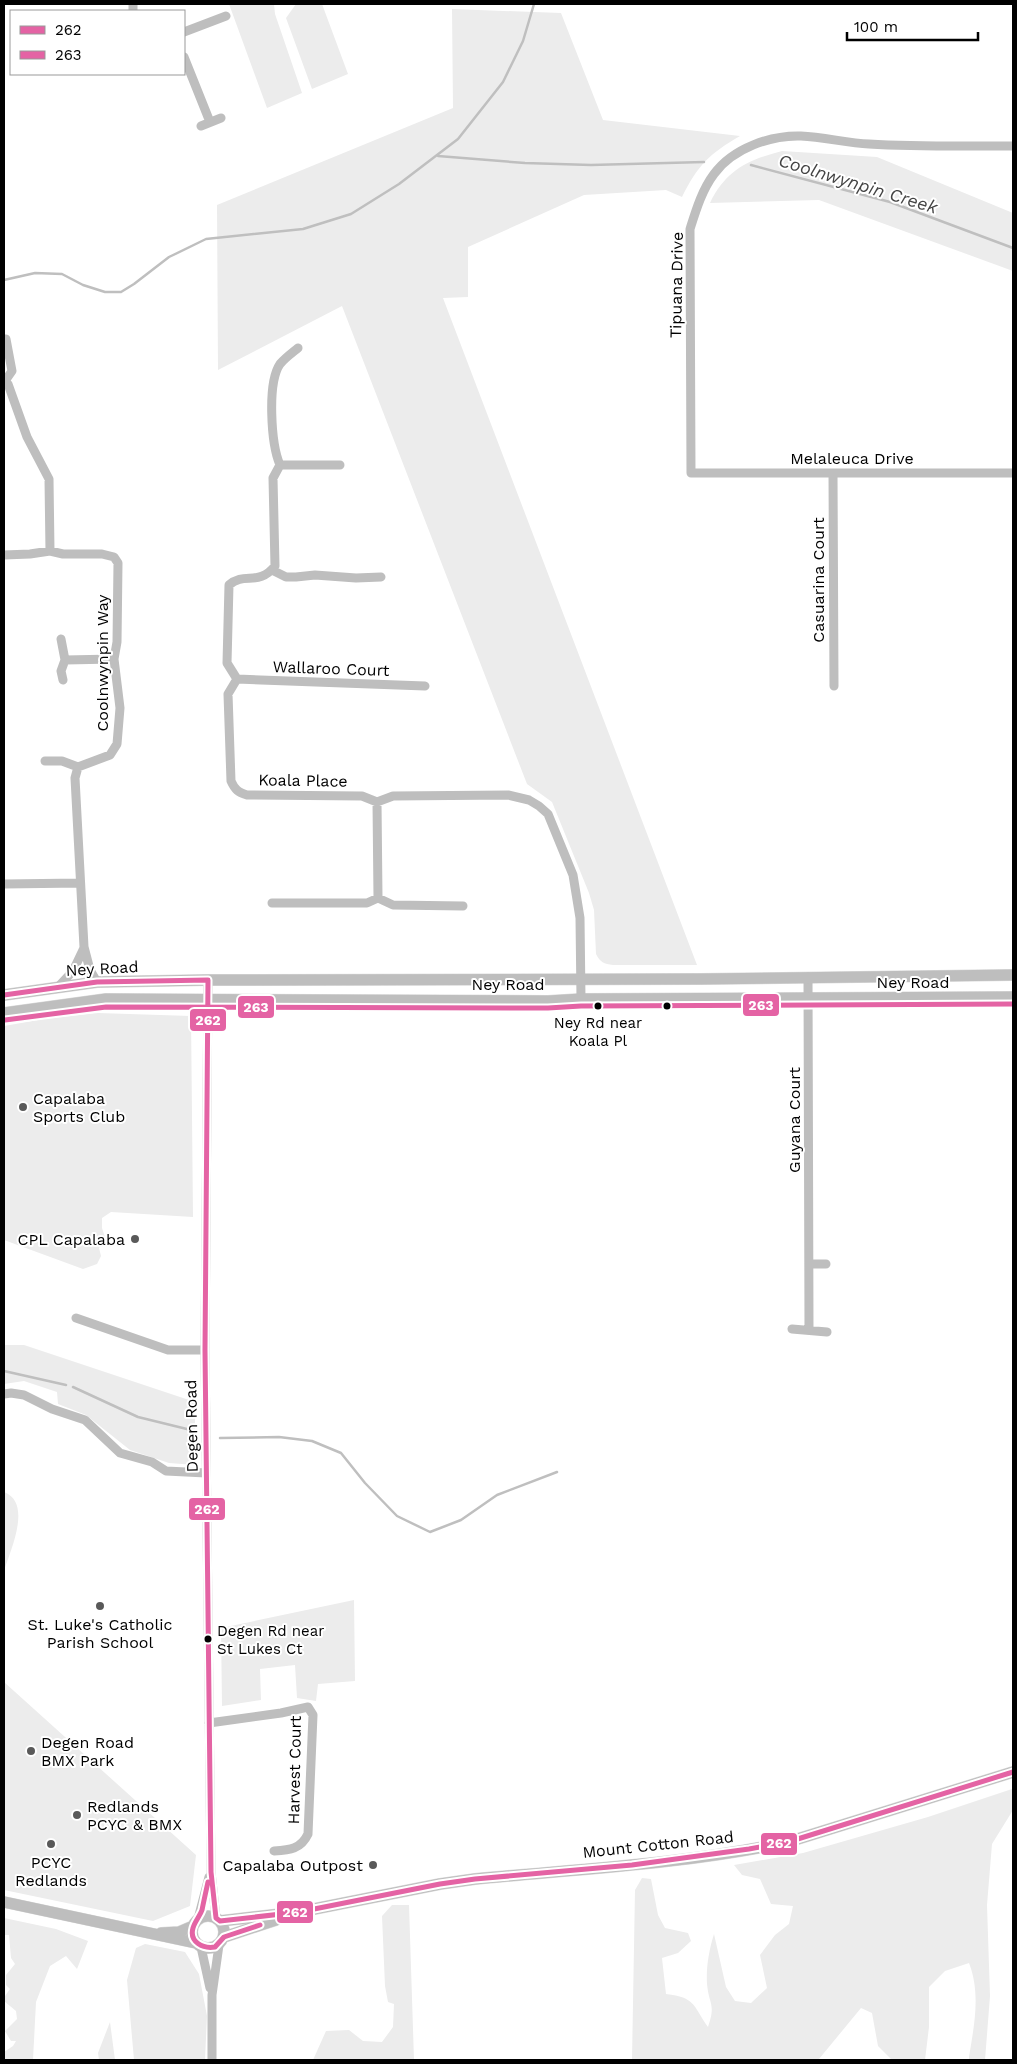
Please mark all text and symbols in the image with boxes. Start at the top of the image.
legend [10,10,185,75]
scale bar [847,10,978,42]
text: 100 m [854,18,898,36]
text: 262 [55,21,82,39]
text: 263 [55,46,82,64]
water label: Coolnwynpin Creek [776,149,941,218]
street label: Tipuana Drive [666,232,687,338]
street label: Melaleuca Drive [790,449,914,468]
street label: Casuarina Court [809,517,828,643]
street label: Coolnwynpin Way [93,594,112,732]
street label: Wallaroo Court [272,657,390,680]
street label: Koala Place [258,770,348,791]
street label: Ney Road [65,957,139,980]
street label: Ney Road [877,973,949,992]
street label: Ney Road [472,975,544,994]
line badge: 263 [742,993,780,1017]
line badge: 263 [237,995,275,1019]
text: 263 [748,997,774,1013]
text: 263 [243,999,269,1015]
marker: Ney Rd near Koala Pl [593,1001,603,1011]
unlabelled marker [662,1001,672,1011]
line badge: 262 [189,1008,227,1032]
text: 262 [195,1012,221,1028]
place label: Ney Rd near Koala Pl [554,1014,642,1050]
street label: Guyana Court [785,1067,804,1173]
place label: Capalaba Sports Club [33,1089,125,1126]
marker: Capalaba Sports Club [17,1101,29,1113]
place label: CPL Capalaba [18,1230,125,1249]
marker: CPL Capalaba [129,1233,141,1245]
street label: Degen Road [181,1379,202,1473]
line badge: 262 [188,1497,226,1521]
text: 262 [194,1501,220,1517]
marker: St. Luke's Catholic Parish School [94,1600,106,1612]
place label: St. Luke's Catholic Parish School [27,1615,173,1652]
place label: Degen Rd near St Lukes Ct [217,1622,324,1658]
marker: Degen Rd near St Lukes Ct [203,1634,213,1644]
street label: Harvest Court [284,1715,305,1824]
place label: Degen Road BMX Park [41,1733,134,1770]
marker: Degen Road BMX Park [25,1745,37,1757]
place label: Redlands PCYC & BMX [87,1797,182,1834]
marker: Redlands PCYC & BMX [71,1809,83,1821]
street label: Mount Cotton Road [582,1827,735,1862]
line badge: 262 [760,1832,798,1856]
text: 262 [766,1835,792,1851]
marker: PCYC Redlands [45,1838,57,1850]
place label: PCYC Redlands [15,1853,87,1890]
place label: Capalaba Outpost [222,1856,363,1875]
marker: Capalaba Outpost [367,1859,379,1871]
line badge: 262 [276,1900,314,1924]
text: 262 [282,1904,308,1920]

